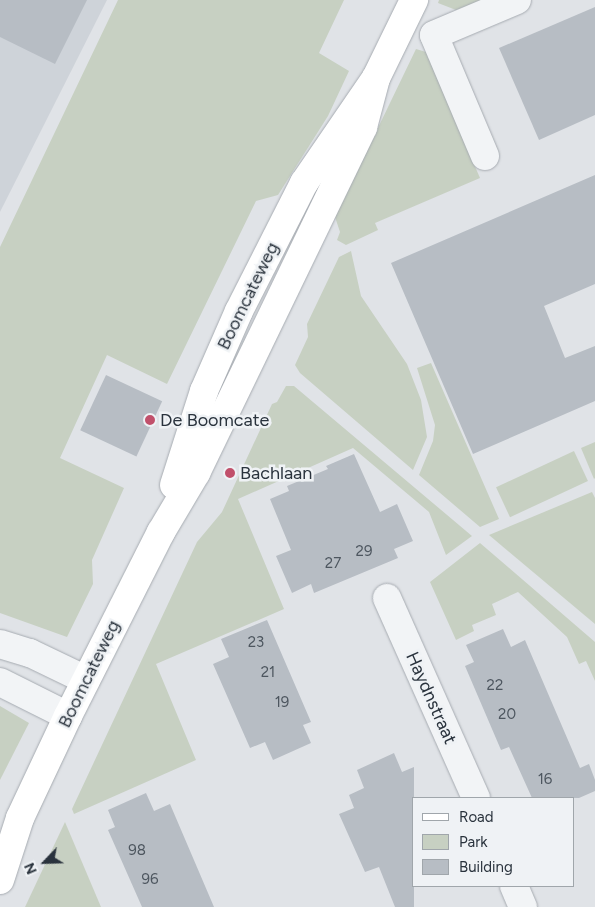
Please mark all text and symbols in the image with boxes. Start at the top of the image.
street label: Boomcateweg [213,239,283,353]
place label: De Boomcate [160,409,269,431]
marker: De Boomcate [144,414,156,426]
place label: Bachlaan [240,462,312,484]
marker: Bachlaan [224,467,236,479]
house number: 29 [356,543,372,561]
house number: 27 [325,555,341,573]
street label: Boomcateweg [54,617,124,731]
house number: 23 [248,634,264,652]
street label: Haydnstraat [401,648,461,748]
house number: 21 [261,664,275,682]
house number: 22 [487,677,503,695]
house number: 19 [275,694,289,712]
house number: 20 [498,706,516,724]
house number: 16 [538,771,552,789]
legend [412,797,575,887]
text: Road [459,808,494,826]
text: Park [459,833,488,851]
north arrow [20,837,70,887]
house number: 98 [128,842,146,860]
text: Building [459,858,513,876]
text: N [21,860,41,877]
house number: 96 [142,871,158,889]

